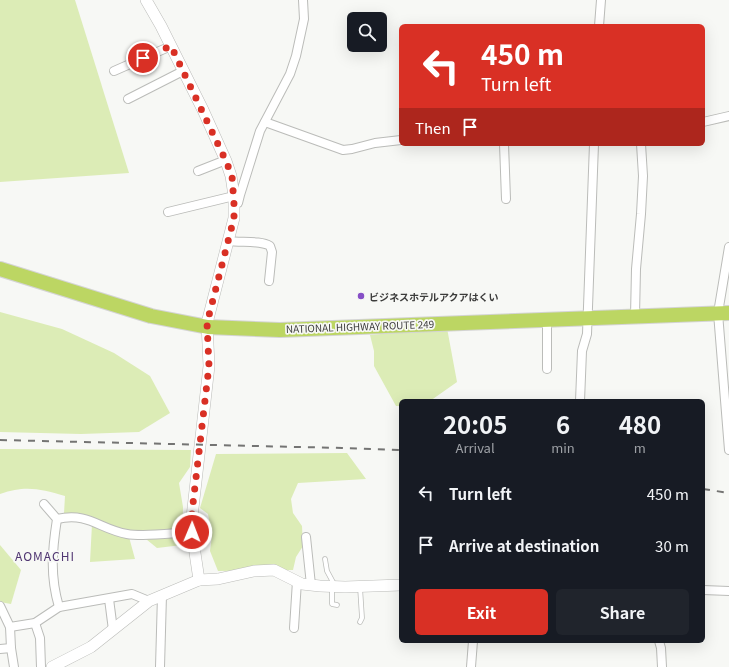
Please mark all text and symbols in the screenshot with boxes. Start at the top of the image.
map controls [347,12,387,52]
button: search [347,12,387,52]
text: 450 m [481,33,564,73]
icon: left [415,40,467,92]
pin [126,41,160,75]
icon: arrive [132,47,154,69]
text: Turn left [481,70,551,96]
icon: arrive [459,116,481,138]
text: Then [415,117,451,138]
place label: ビジネスホテルアクアはくい [369,289,499,304]
marker: ビジネスホテルアクアはくい [356,291,366,301]
street label: NATIONAL HIGHWAY ROUTE 249 [286,316,435,336]
text: 20:05 [443,406,507,441]
text: 6 [556,406,570,441]
text: 480 [619,406,661,441]
text: Arrival [456,438,495,457]
text: min [551,438,575,457]
text: m [634,438,646,457]
icon: left [415,482,437,504]
text: Turn left [449,483,512,504]
text: 450 m [647,483,689,504]
position arrow [171,511,213,553]
icon: arrive [415,534,437,556]
text: Arrive at destination [449,535,599,556]
text: 30 m [655,535,689,556]
district label: AOMACHI [15,547,75,564]
button: Exit [415,589,548,635]
button: Share [556,589,689,635]

